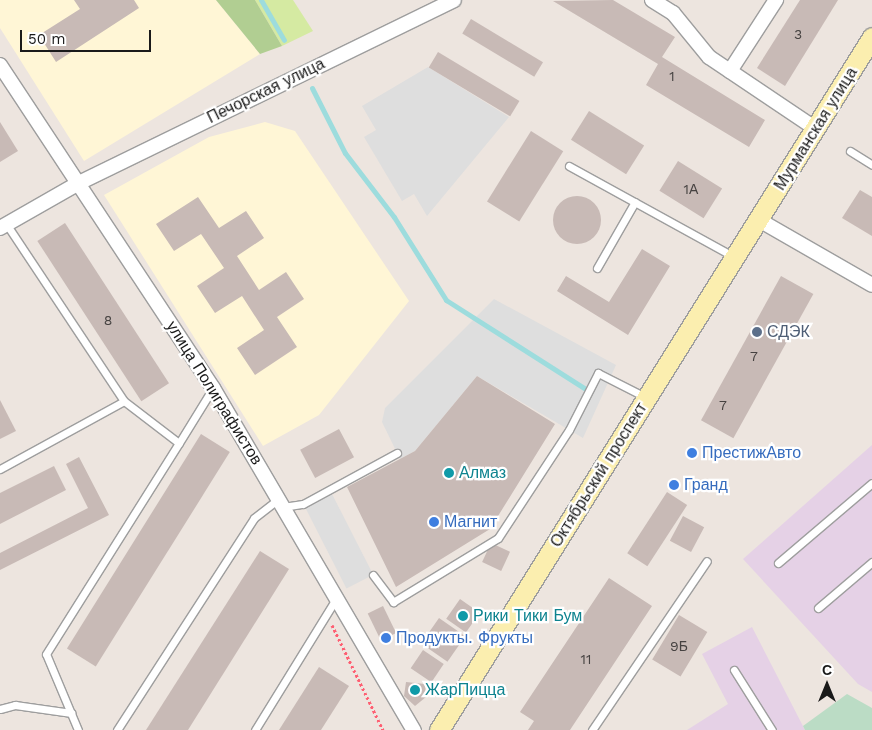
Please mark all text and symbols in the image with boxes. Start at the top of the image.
scale bar [22,20,154,52]
house number: 3 [794,26,802,42]
text: 50 m [28,30,65,48]
street label: Печорская улица [204,54,328,128]
street label: Мурманская улица [770,64,862,194]
house number: 1 [669,68,675,84]
house number: 1А [684,181,698,197]
house number: 8 [104,312,112,328]
street label: улица Полиграфистов [162,318,266,468]
place label: СДЭК [767,322,810,342]
marker: СДЭК [751,326,763,338]
house number: 7 [750,348,758,364]
house number: 7 [719,397,727,413]
street label: Октябрьский проспект [547,399,651,551]
place label: ПрестижАвто [702,443,801,463]
marker: ПрестижАвто [686,447,698,459]
place label: Алмаз [459,463,506,483]
marker: Алмаз [443,467,455,479]
place label: Гранд [684,475,728,495]
marker: Гранд [668,479,680,491]
place label: Магнит [444,512,497,532]
marker: Магнит [428,516,440,528]
place label: Рики Тики Бум [473,606,582,626]
marker: Рики Тики Бум [457,610,469,622]
place label: Продукты. Фрукты [396,628,533,648]
marker: Продукты. Фрукты [380,632,392,644]
house number: 9Б [670,638,688,654]
house number: 11 [581,651,591,667]
north arrow [802,660,852,710]
text: С [822,662,832,678]
place label: ЖарПицца [425,680,505,700]
marker: ЖарПицца [409,684,421,696]

